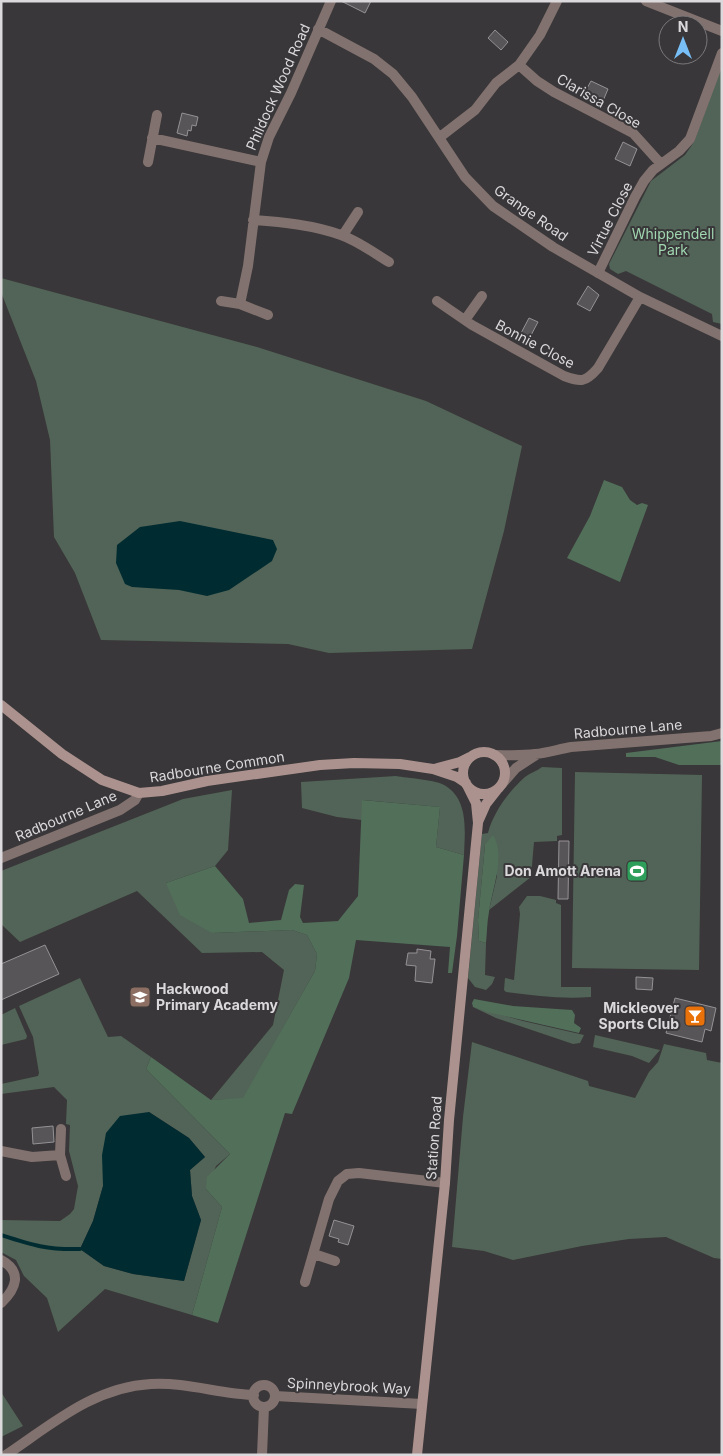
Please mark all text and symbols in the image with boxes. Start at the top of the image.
north arrow [658,15,708,65]
text: N [678,18,688,35]
street label: Phildock Wood Road [242,21,313,153]
street label: Clarissa Close [554,70,644,132]
street label: Virtue Close [584,179,636,259]
street label: Grange Road [491,181,572,244]
park label: Whippendell Park [632,225,714,258]
street label: Bonnie Close [493,316,578,372]
street label: Radbourne Lane [573,715,683,742]
street label: Radbourne Common [148,747,286,786]
street label: Radbourne Lane [12,786,119,845]
sports icon: Don Amott Arena [625,859,649,883]
place label: Don Amott Arena [504,862,621,879]
place label: Hackwood Primary Academy [156,980,279,1013]
school or university icon: Hackwood Primary Academy [128,985,152,1009]
place label: Mickleover Sports Club [599,999,679,1032]
bar icon: Mickleover Sports Club [683,1004,707,1028]
street label: Station Road [422,1096,445,1180]
street label: Spinneybrook Way [287,1374,411,1397]

